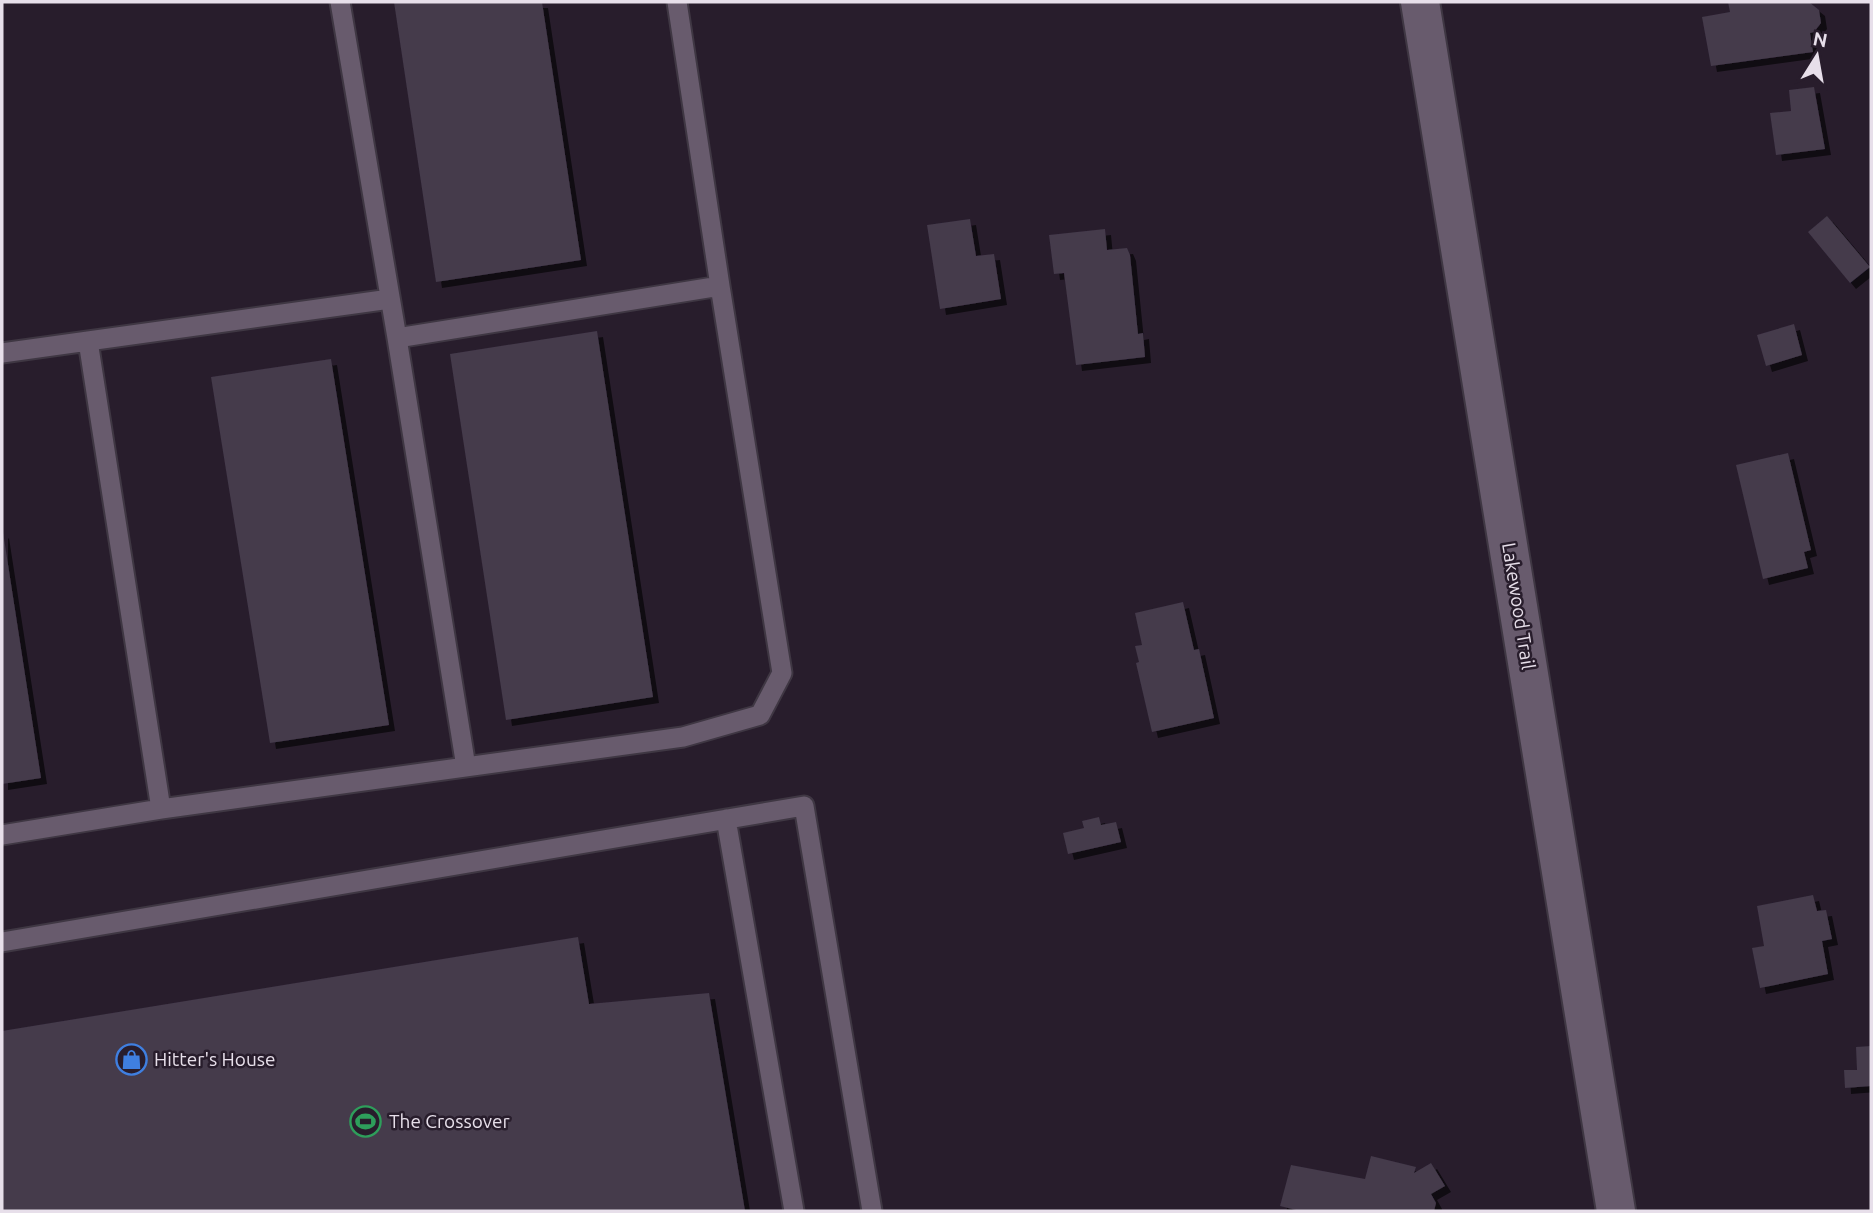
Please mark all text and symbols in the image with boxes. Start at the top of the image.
north arrow [1782,21,1852,91]
text: N [1811,27,1829,51]
street label: Lakewood Trail [1498,541,1540,671]
shop icon: Hitter's House [114,1042,148,1076]
place label: Hitter's House [154,1048,276,1070]
sports icon: The Crossover [349,1104,383,1138]
place label: The Crossover [389,1110,510,1132]

